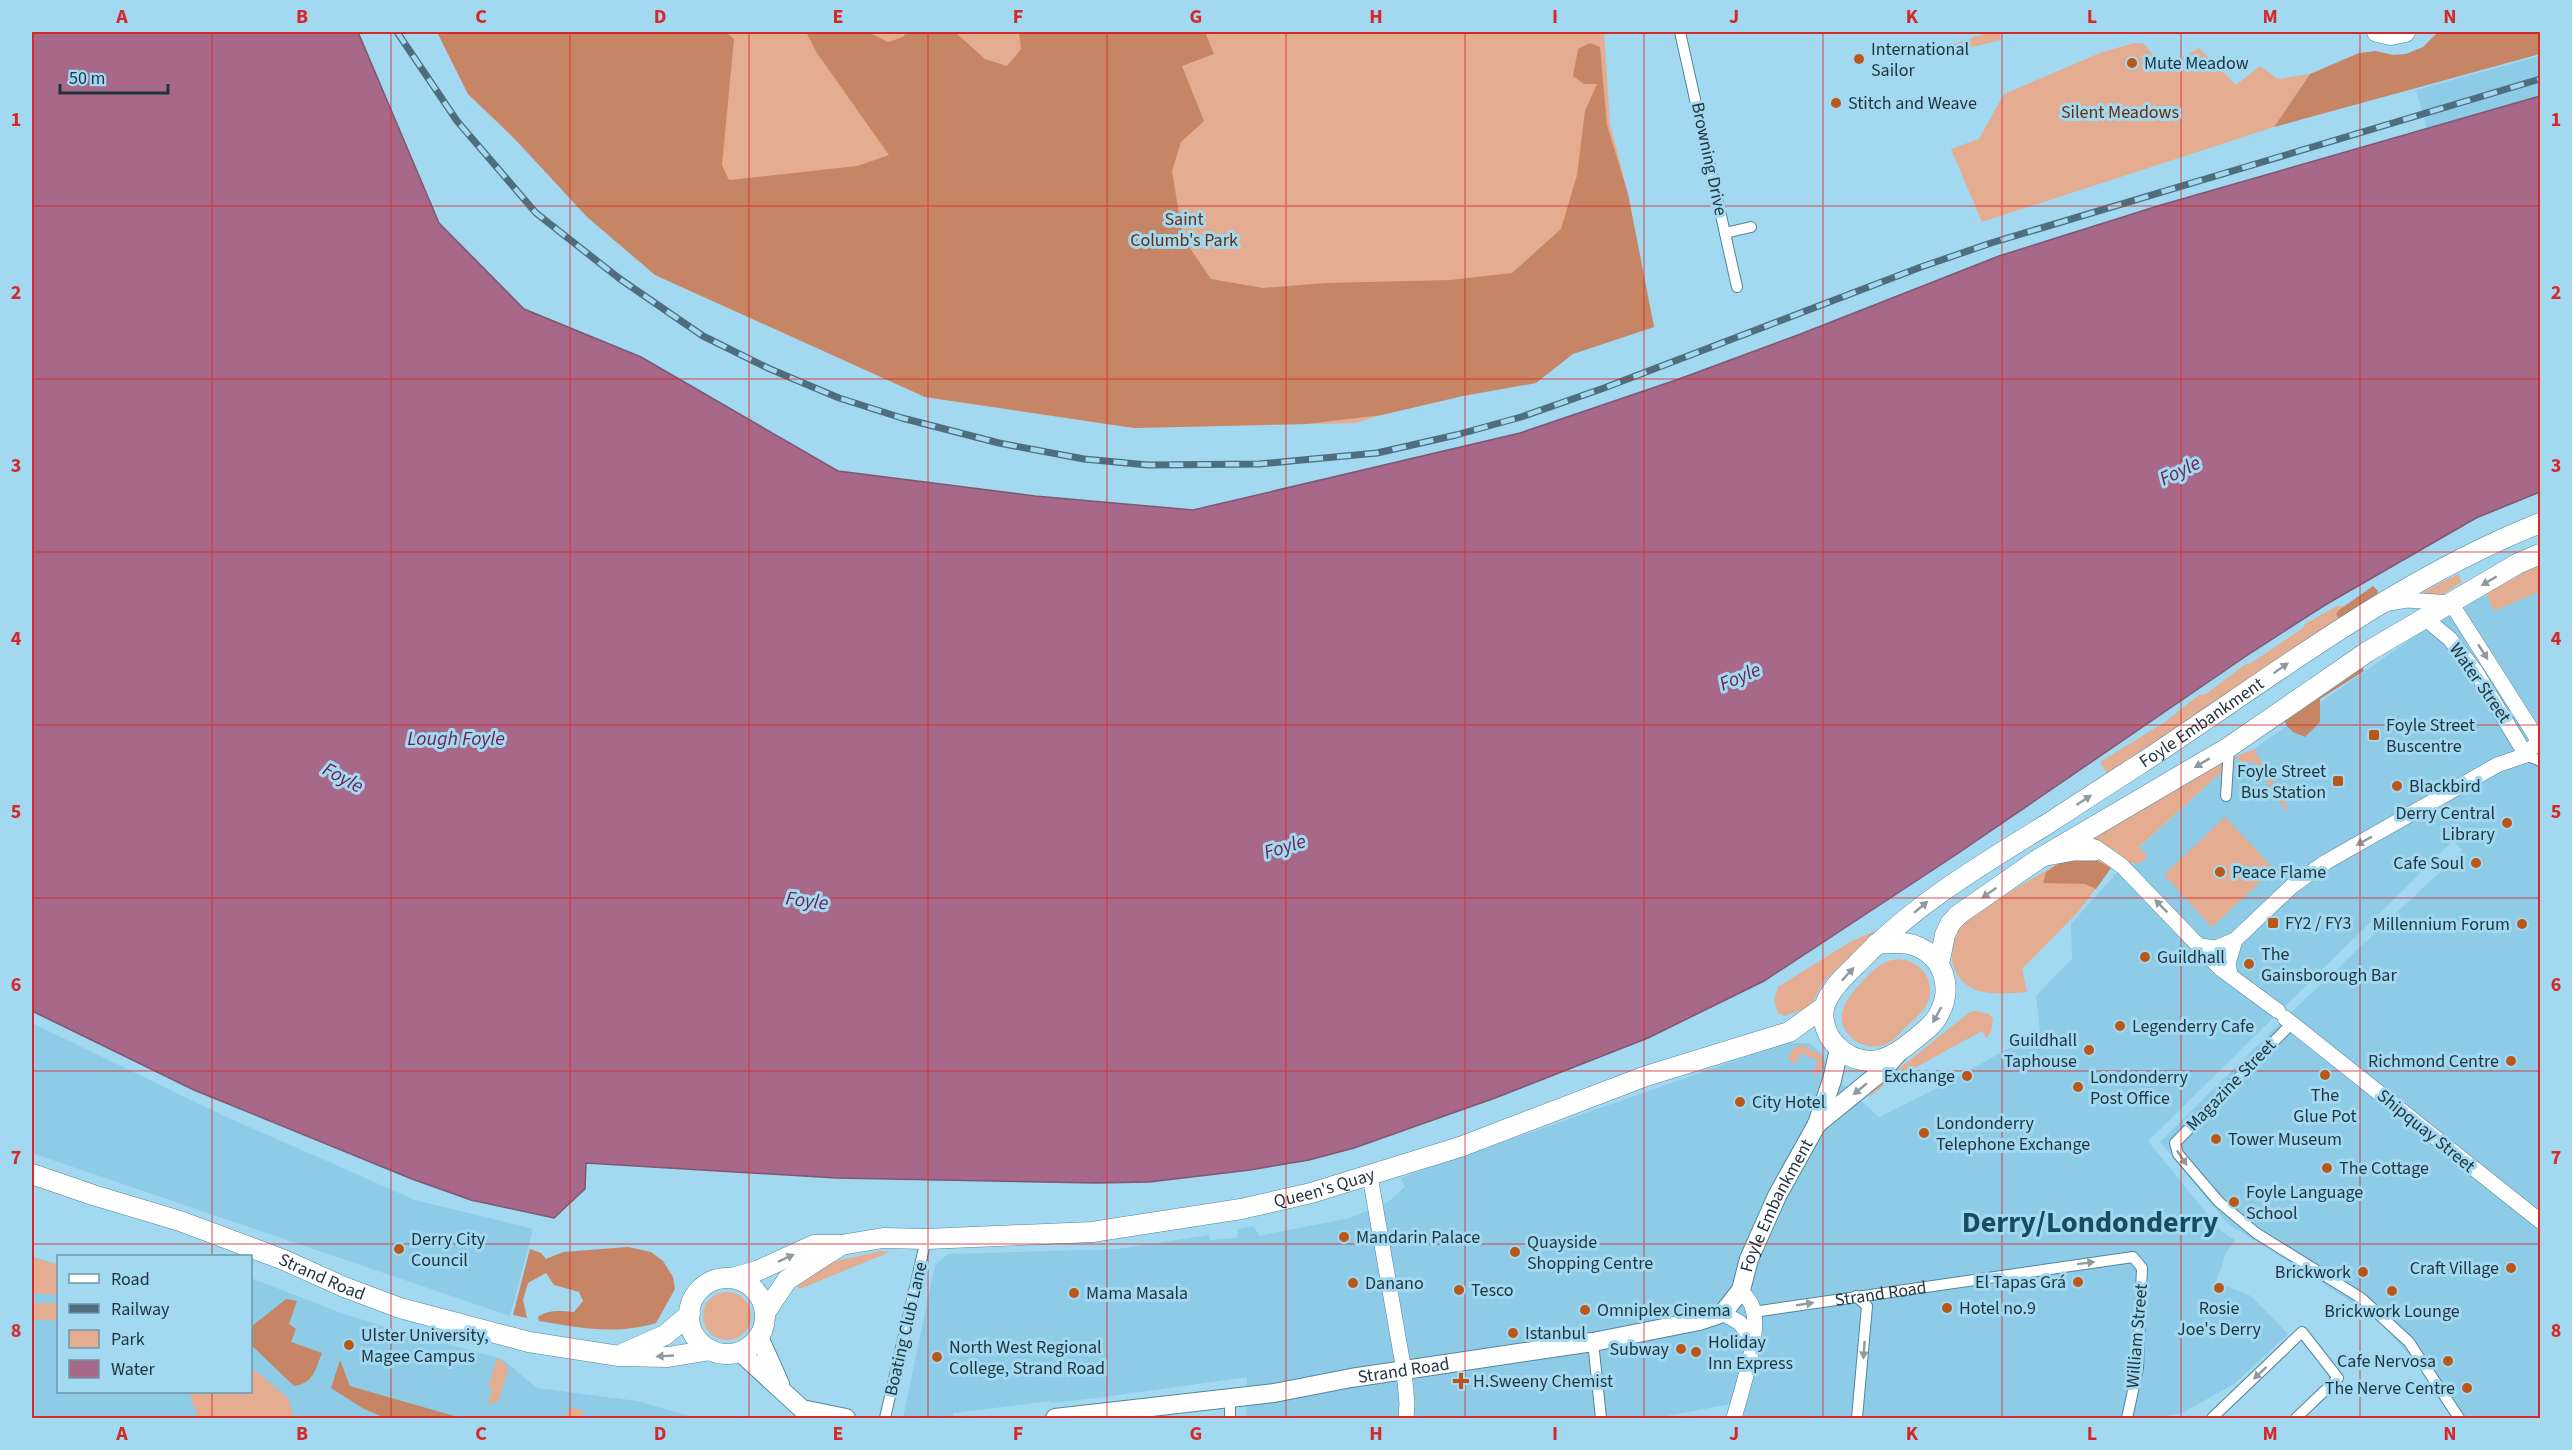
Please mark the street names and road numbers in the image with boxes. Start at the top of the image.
street label: Browning Drive [1685,100,1733,218]
street label: Water Street [2443,638,2517,728]
street label: Foyle Embankment [2134,671,2269,774]
street label: Magazine Street [2180,1033,2282,1137]
street label: Shipquay Street [2372,1084,2480,1178]
street label: Foyle Embankment [1734,1134,1819,1275]
street label: Queen's Quay [1271,1161,1378,1214]
street label: Strand Road [275,1247,369,1306]
street label: Boating Club Lane [878,1259,934,1398]
street label: Strand Road [1833,1275,1928,1313]
street label: William Street [2120,1283,2154,1389]
street label: Strand Road [1356,1351,1451,1389]

